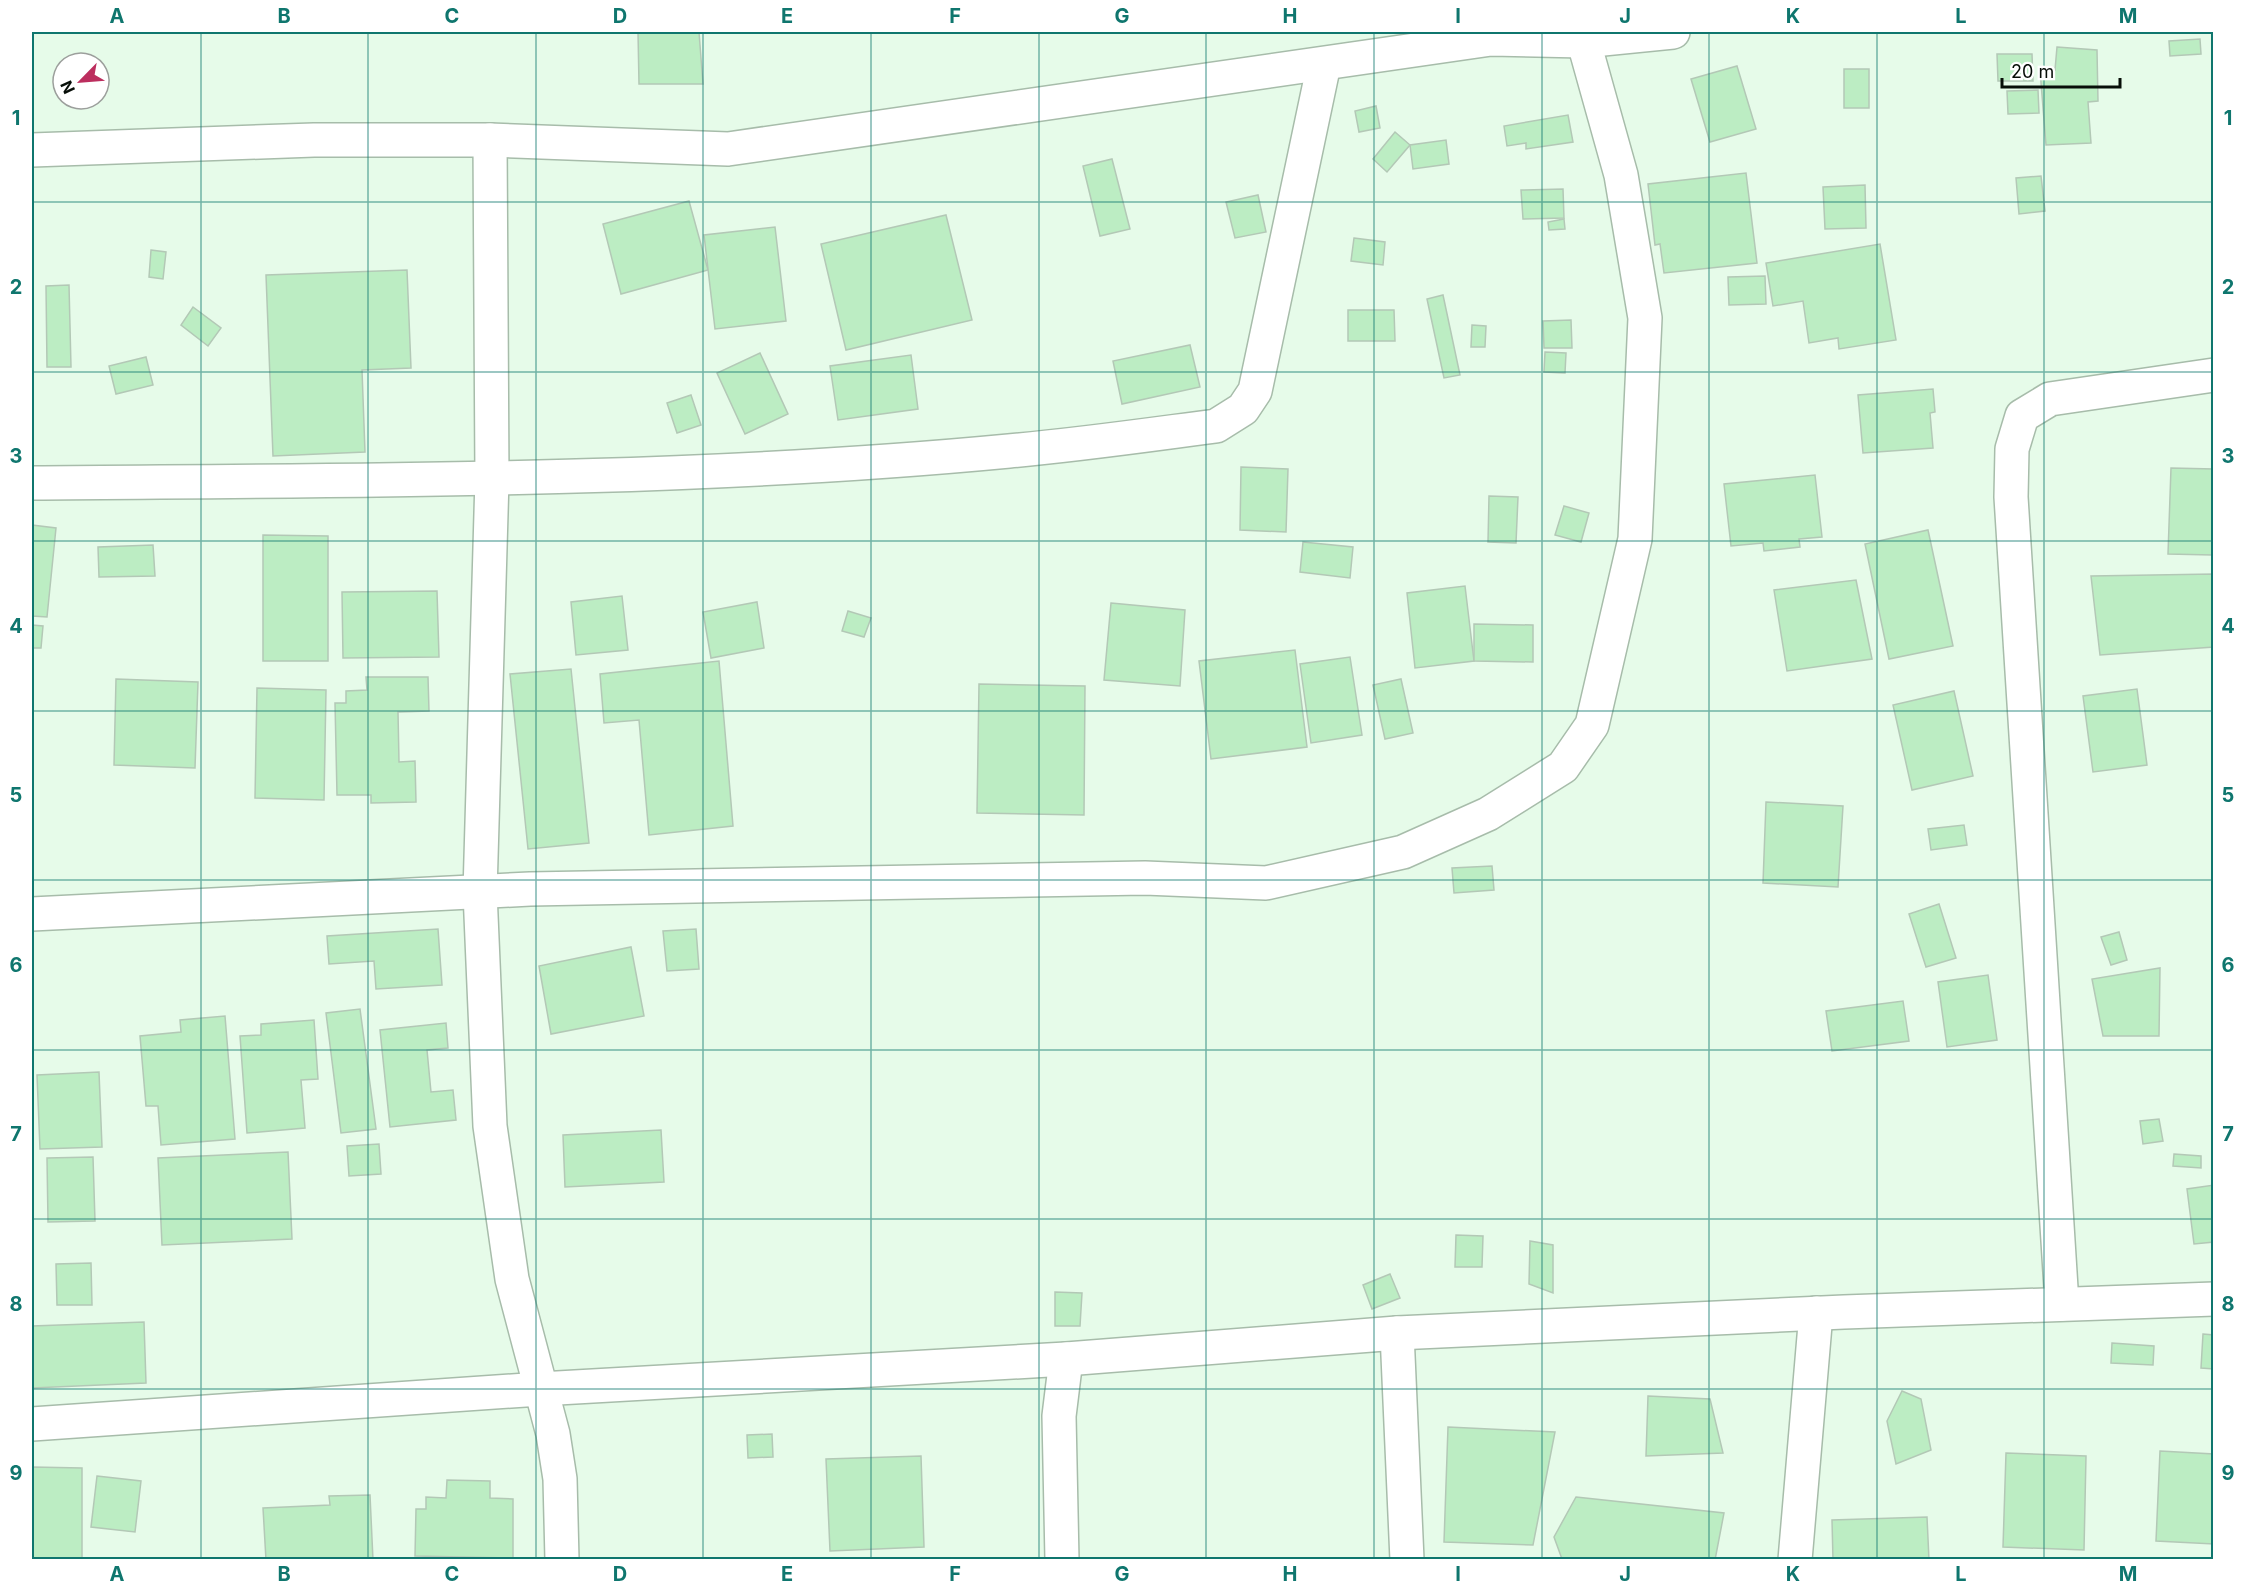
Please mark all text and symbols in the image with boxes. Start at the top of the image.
text: A [110,4,125,28]
text: B [277,4,291,28]
text: C [445,4,459,28]
text: D [613,4,627,28]
text: E [781,4,793,28]
text: F [949,4,961,28]
text: G [1114,4,1130,28]
text: H [1283,4,1297,28]
text: I [1455,4,1461,28]
text: J [1619,4,1631,28]
text: K [1786,4,1800,28]
text: L [1955,4,1967,28]
text: M [2119,4,2137,28]
north arrow [51,51,111,111]
scale bar [2002,51,2120,89]
text: 20 m [2011,61,2054,82]
text: N [56,78,79,97]
text: 1 [12,106,20,130]
text: 1 [2224,106,2232,130]
text: 2 [10,275,22,299]
text: 2 [2222,275,2234,299]
text: 3 [10,444,22,468]
text: 3 [2222,444,2234,468]
text: 4 [9,614,23,638]
text: 4 [2221,614,2235,638]
text: 5 [10,783,22,807]
text: 5 [2222,783,2234,807]
text: 6 [10,953,23,977]
text: 6 [2222,953,2235,977]
text: 7 [10,1122,22,1146]
text: 7 [2222,1122,2234,1146]
text: 8 [9,1292,23,1316]
text: 8 [2221,1292,2235,1316]
text: 9 [10,1461,23,1485]
text: 9 [2222,1461,2235,1485]
text: A [110,1562,125,1586]
text: B [277,1562,291,1586]
text: C [445,1562,459,1586]
text: D [613,1562,627,1586]
text: E [781,1562,793,1586]
text: F [949,1562,961,1586]
text: G [1114,1562,1130,1586]
text: H [1283,1562,1297,1586]
text: I [1455,1562,1461,1586]
text: J [1619,1562,1631,1586]
text: K [1786,1562,1800,1586]
text: L [1955,1562,1967,1586]
text: M [2119,1562,2137,1586]

